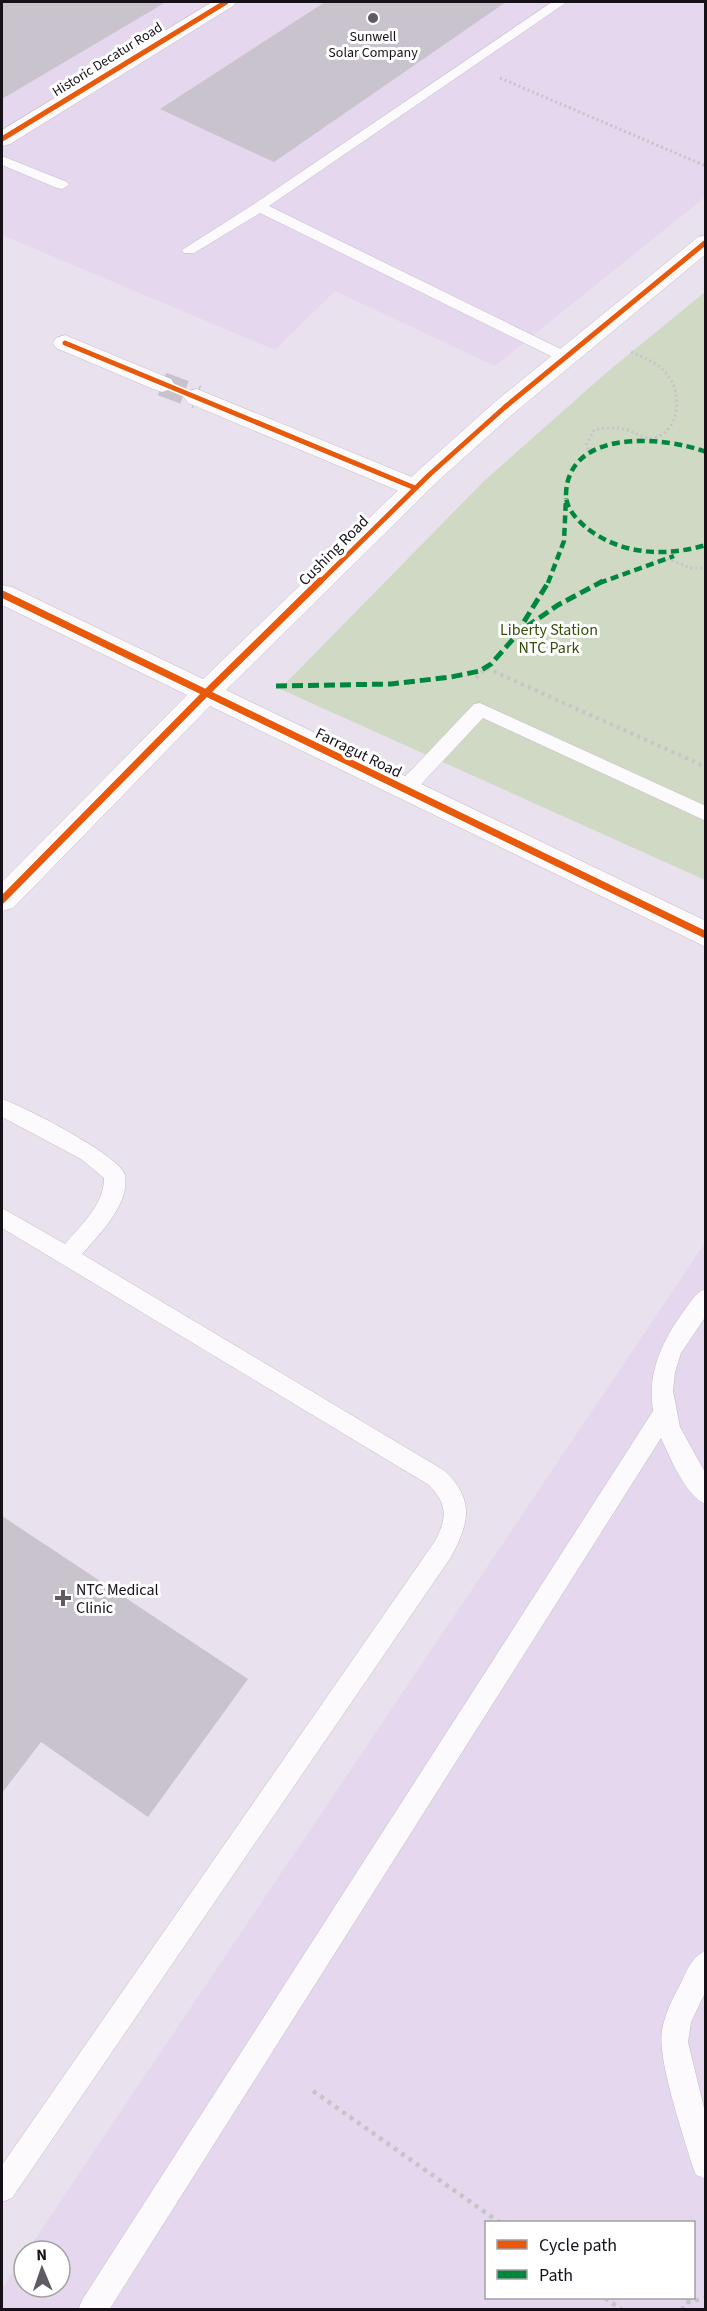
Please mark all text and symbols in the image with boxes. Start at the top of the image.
marker: Sunwell Solar Company [366,11,380,25]
street label: Historic Decatur Road [49,18,166,102]
place label: Sunwell Solar Company [328,27,418,63]
street label: Cushing Road [294,511,374,591]
park label: Liberty Station NTC Park [500,619,598,659]
street label: Farragut Road [312,722,406,783]
place label: NTC Medical Clinic [76,1579,159,1619]
marker: NTC Medical Clinic [54,1589,72,1607]
legend [485,2221,695,2299]
text: Cycle path [539,2233,617,2258]
north arrow [12,2239,72,2299]
text: N [36,2244,47,2266]
text: Path [539,2263,573,2288]

